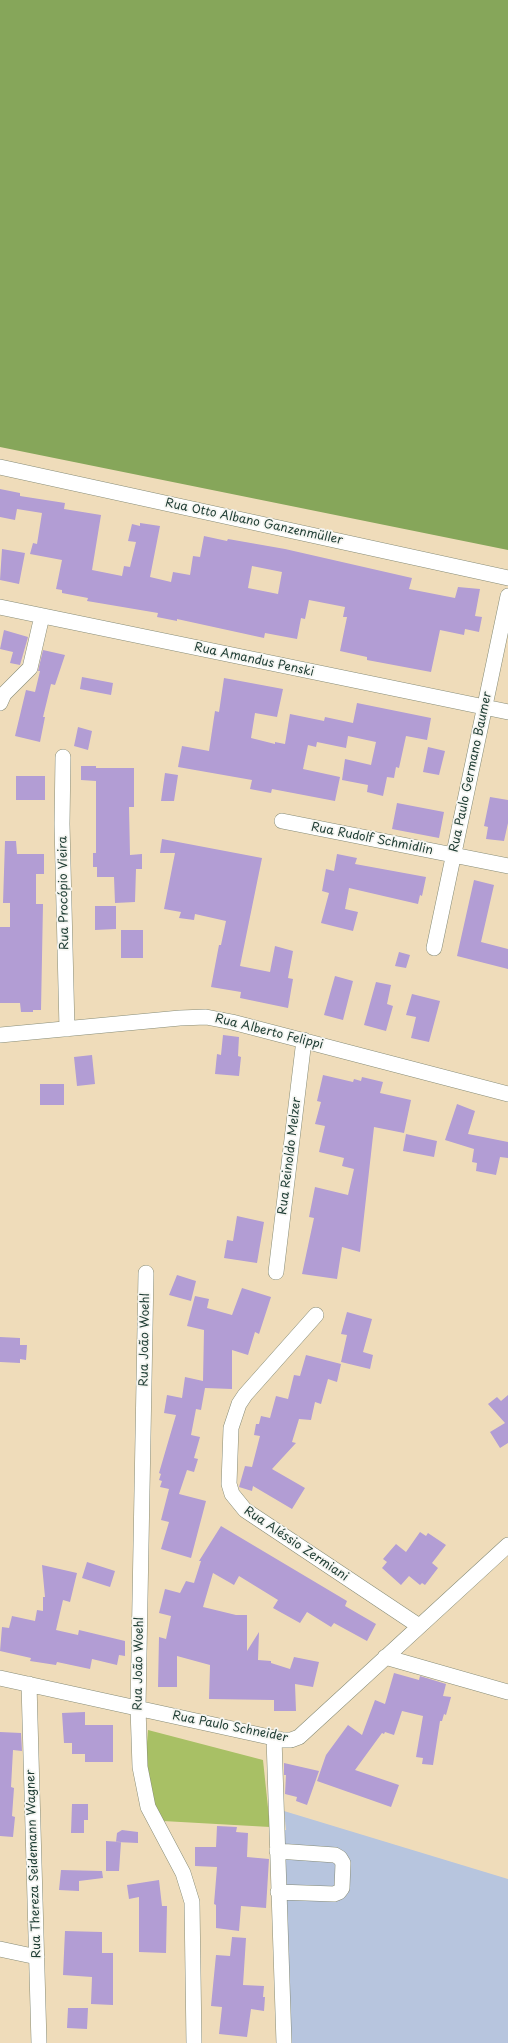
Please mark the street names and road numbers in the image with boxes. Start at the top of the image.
street label: Rua Otto Albano Ganzenmüller [164,496,344,548]
street label: Rua Amandus Penski [193,640,315,680]
street label: Rua Paulo Germano Baumer [447,690,495,854]
street label: Rua Rudolf Schmidlin [310,820,434,858]
street label: Rua Procópio Vieira [56,836,72,950]
street label: Rua Alberto Felippi [213,1012,325,1052]
street label: Rua Reinoldo Melzer [276,1096,304,1216]
street label: Rua João Woehl [137,1293,153,1387]
street label: Rua Aléssio Zermiani [241,1504,351,1584]
street label: Rua João Woehl [131,1617,147,1711]
street label: Rua Paulo Schneider [171,1709,289,1745]
street label: Rua Thereza Seidemann Wagner [24,1769,44,1959]

